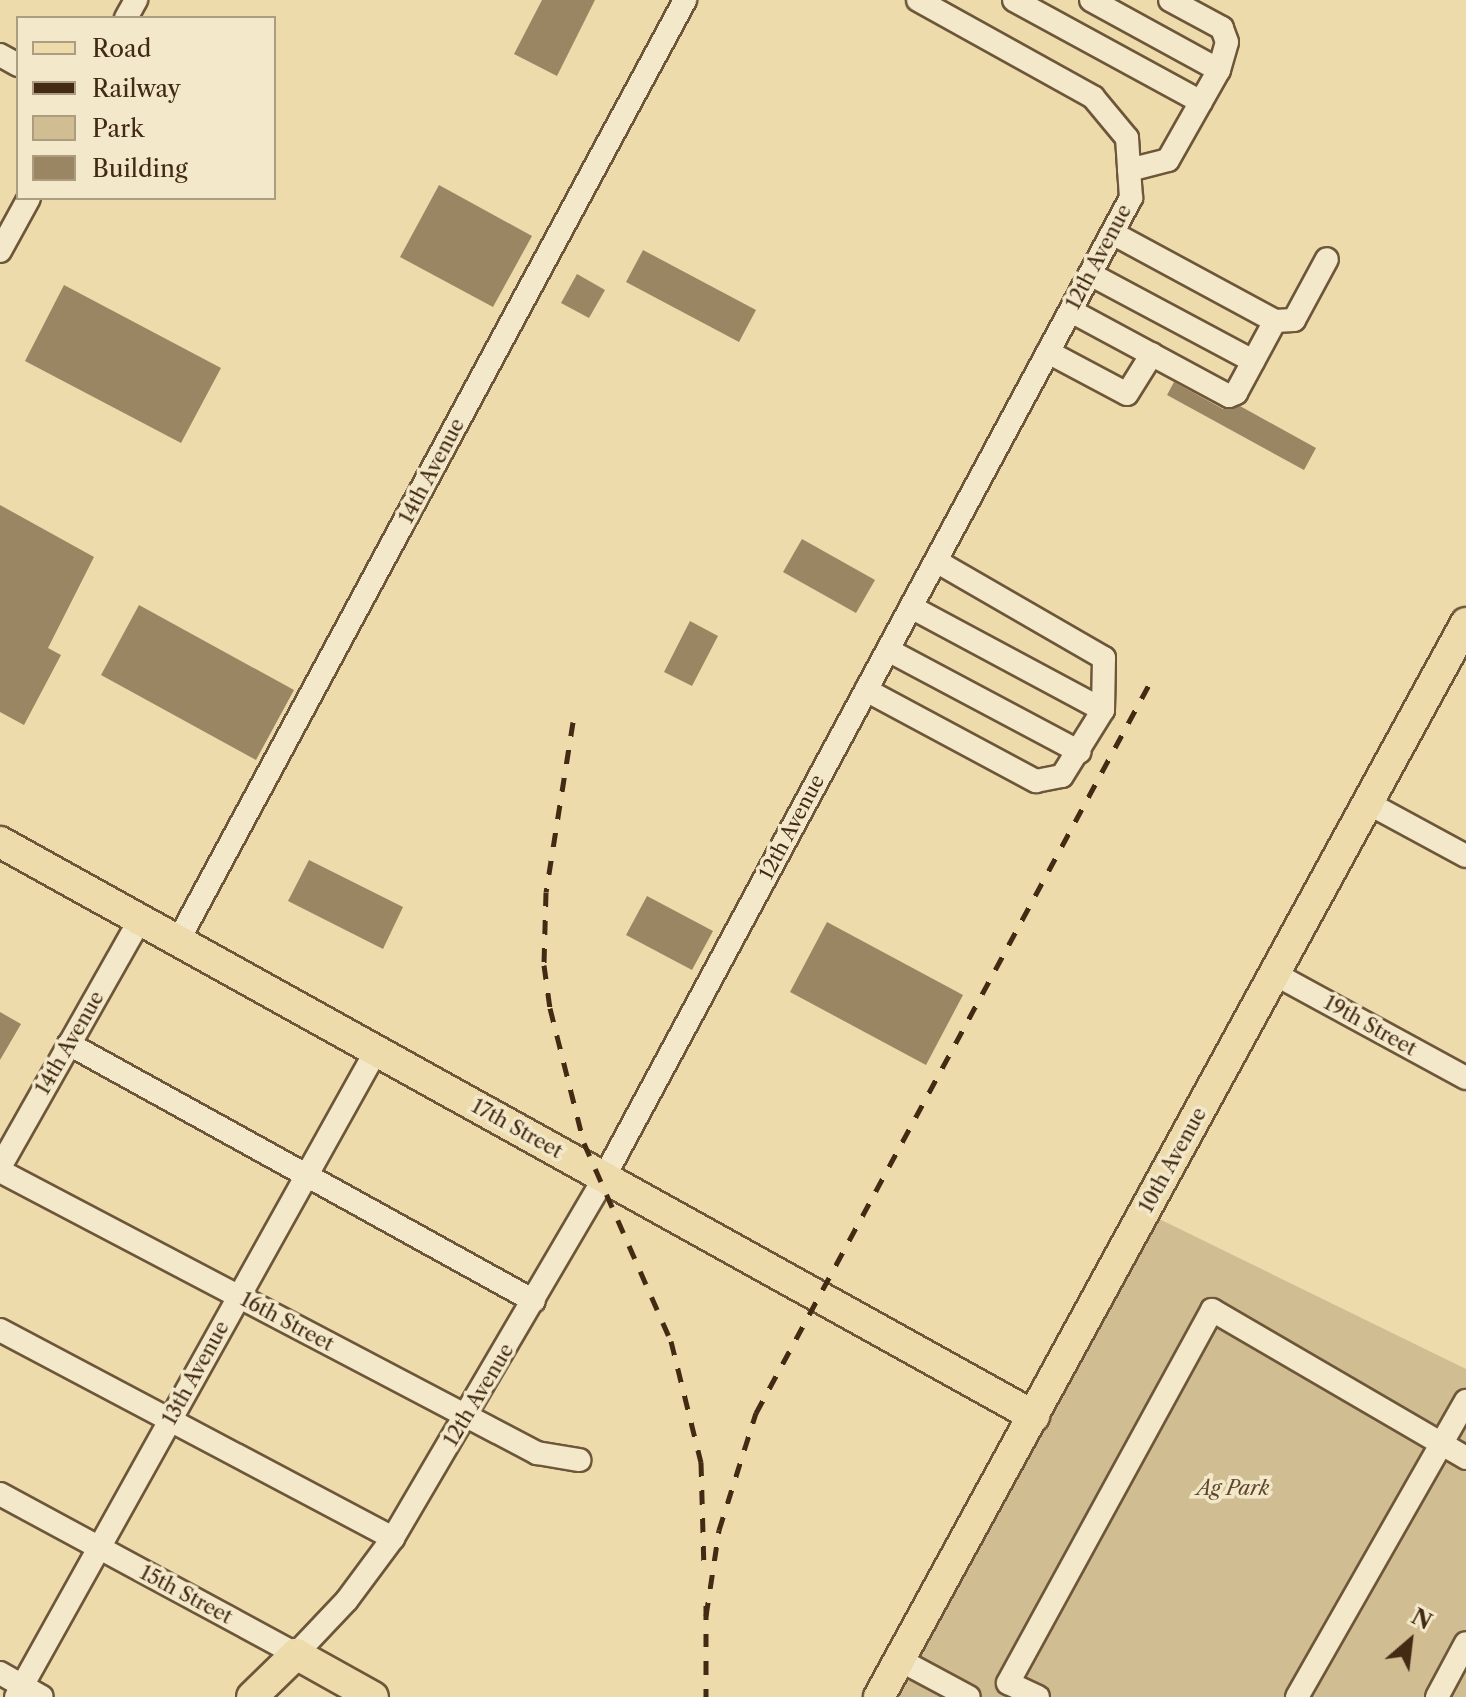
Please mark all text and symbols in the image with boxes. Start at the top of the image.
legend [16,16,276,200]
text: Road [92,34,151,63]
text: Railway [92,74,181,103]
text: Park [92,114,144,143]
text: Building [92,154,188,183]
street label: 12th Avenue [1061,200,1137,314]
street label: 14th Avenue [394,414,470,528]
street label: 12th Avenue [754,770,830,884]
street label: 14th Avenue [31,987,109,1099]
street label: 19th Street [1320,991,1420,1061]
street label: 17th Street [468,1094,566,1164]
street label: 10th Avenue [1134,1103,1212,1217]
street label: 16th Street [236,1288,338,1356]
street label: 13th Avenue [158,1317,234,1429]
street label: 12th Avenue [439,1339,519,1451]
park label: Ag Park [1197,1476,1269,1500]
street label: 15th Street [136,1561,236,1629]
north arrow [1370,1601,1450,1681]
text: N [1407,1603,1436,1636]

